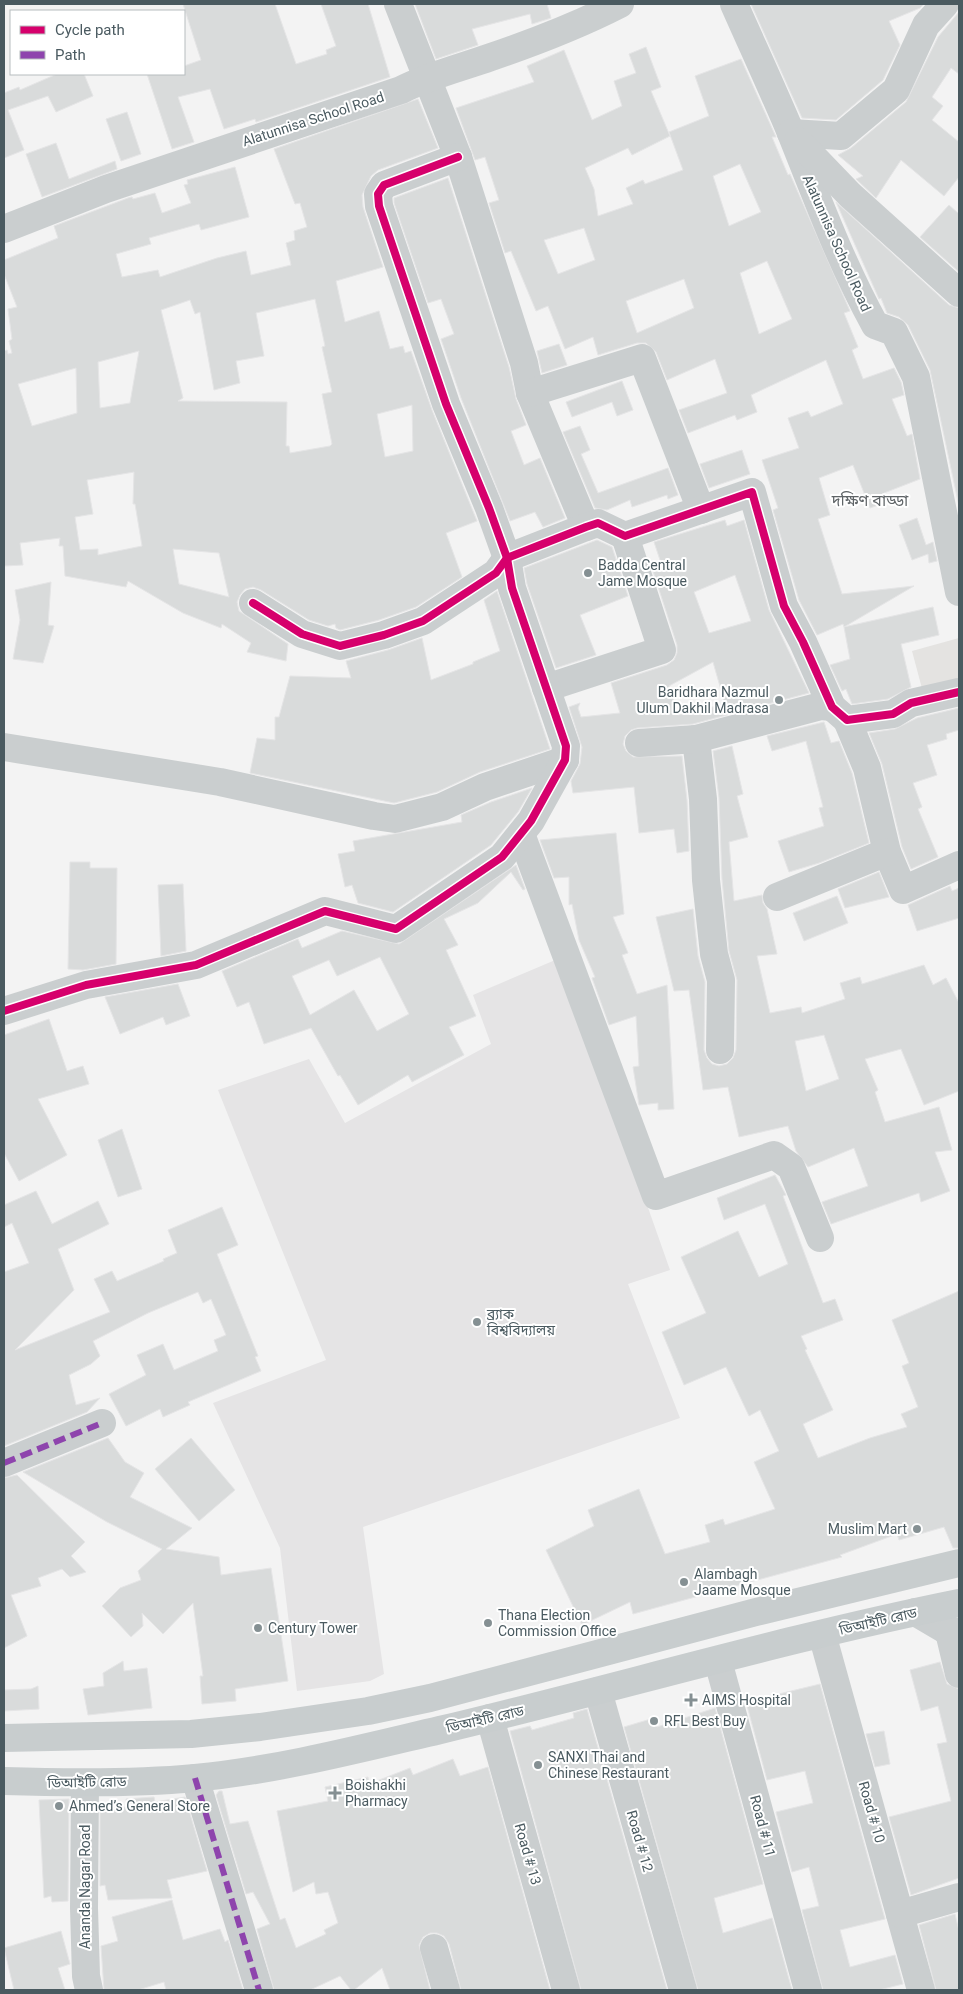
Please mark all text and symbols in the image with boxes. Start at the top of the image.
legend [10,10,185,75]
text: Cycle path [55,21,125,39]
text: Path [55,46,86,64]
street label: Alatunnisa School Road [240,89,386,149]
street label: Alatunnisa School Road [800,172,874,314]
district label: দক্ষিণ বাড্ডা [831,491,909,510]
place label: Badda Central Jame Mosque [598,557,687,589]
marker: Badda Central Jame Mosque [582,567,594,579]
place label: Baridhara Nazmul Ulum Dakhil Madrasa [636,684,769,716]
marker: Baridhara Nazmul Ulum Dakhil Madrasa [773,694,785,706]
place label: ব্র্যাক বিশ্ববিদ্যালয় [486,1306,555,1338]
marker: ব্র্যাক বিশ্ববিদ্যালয় [471,1316,483,1328]
place label: Muslim Mart [828,1521,907,1537]
marker: Muslim Mart [911,1523,923,1535]
place label: Alambagh Jaame Mosque [694,1566,791,1598]
marker: Alambagh Jaame Mosque [678,1576,690,1588]
street label: ডিআইটি রোড [837,1604,919,1638]
place label: Thana Election Commission Office [498,1607,616,1639]
marker: Thana Election Commission Office [482,1617,494,1629]
place label: Century Tower [268,1620,358,1636]
marker: Century Tower [252,1622,264,1634]
place label: AIMS Hospital [702,1692,791,1708]
marker: AIMS Hospital [684,1693,698,1707]
street label: ডিআইটি রোড [444,1702,526,1736]
place label: RFL Best Buy [664,1713,746,1729]
marker: RFL Best Buy [648,1715,660,1727]
place label: SANXI Thai and Chinese Restaurant [548,1749,670,1781]
marker: SANXI Thai and Chinese Restaurant [532,1759,544,1771]
street label: ডিআইটি রোড [46,1773,128,1791]
place label: Boishakhi Pharmacy [345,1777,408,1809]
street label: Road # 10 [856,1779,888,1845]
marker: Boishakhi Pharmacy [329,1787,341,1799]
street label: Road # 11 [747,1793,779,1859]
place label: Ahmed’s General Store [69,1798,210,1814]
marker: Ahmed’s General Store [53,1800,65,1812]
street label: Road # 12 [624,1808,656,1874]
street label: Road # 13 [512,1821,544,1887]
street label: Ananda Nagar Road [77,1825,93,1949]

